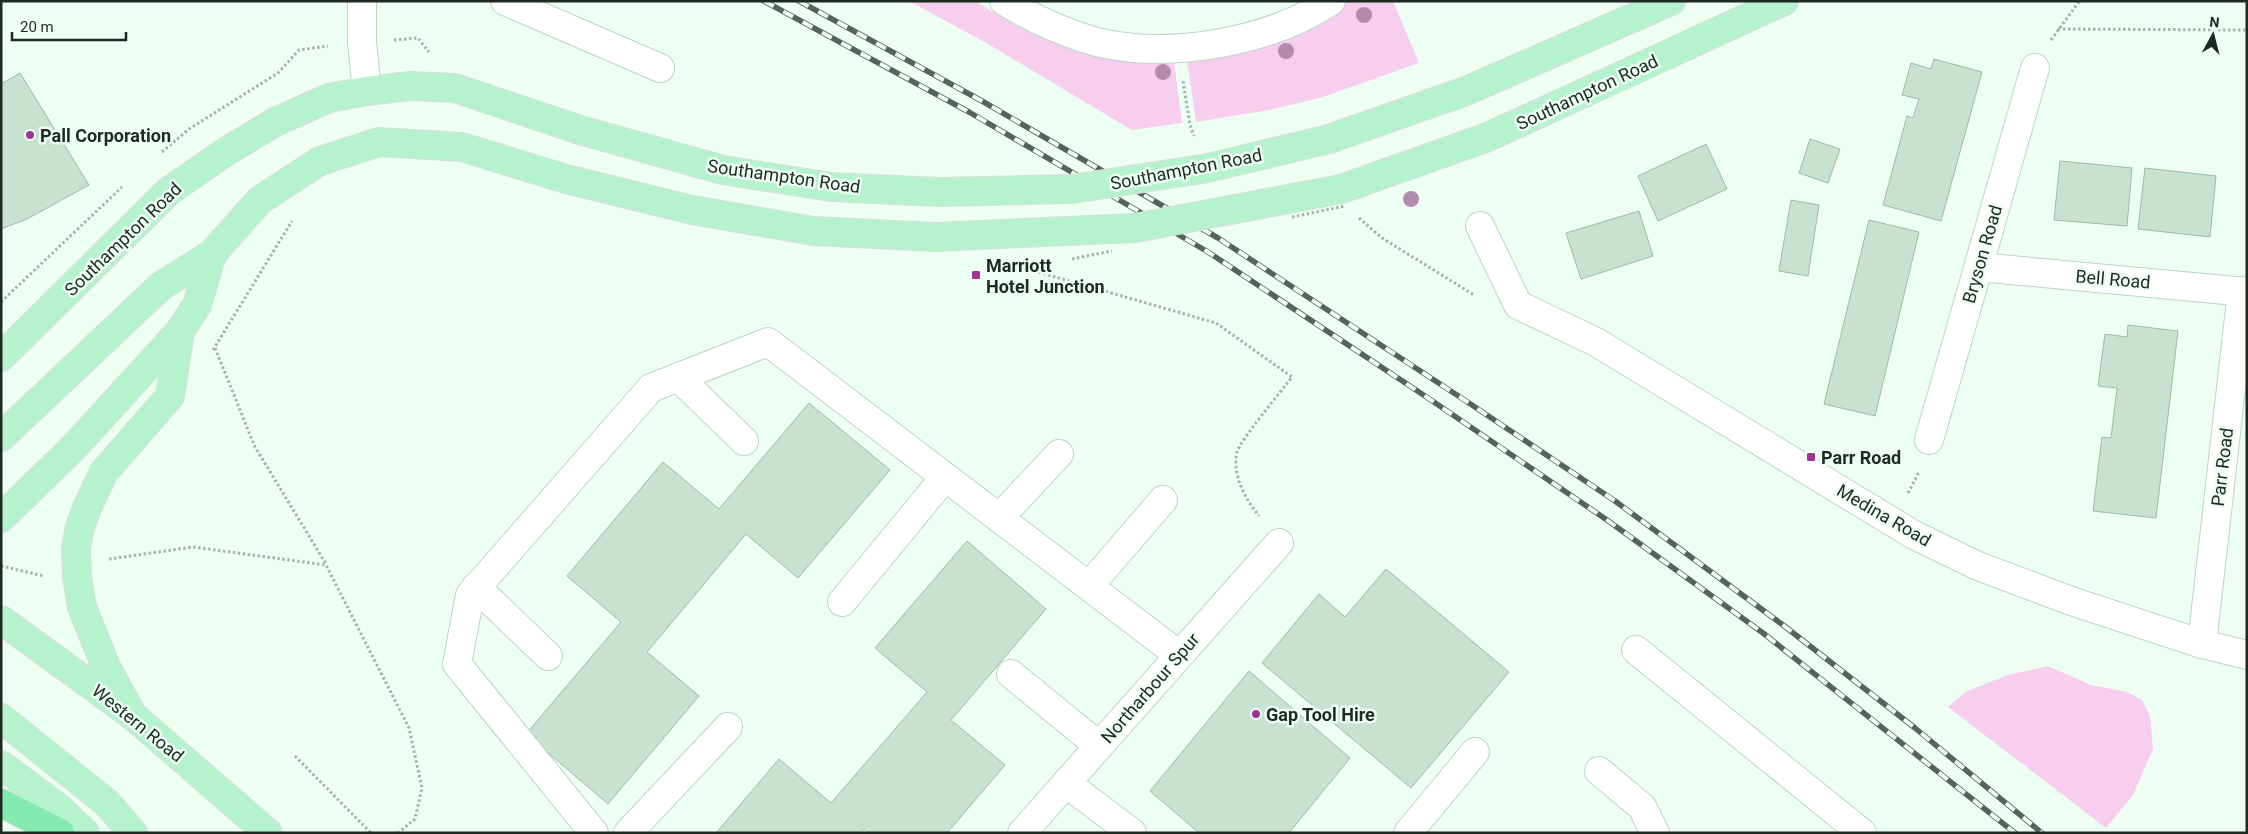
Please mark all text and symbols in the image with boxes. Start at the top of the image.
scale bar [12,10,126,42]
north arrow [2188,10,2238,60]
text: N [2209,14,2220,31]
text: 20 m [20,18,54,36]
street label: Southampton Road [1513,50,1661,134]
place label: Pall Corporation [40,125,171,146]
marker: Pall Corporation [24,129,36,141]
street label: Southampton Road [1108,144,1264,194]
street label: Southampton Road [706,155,862,197]
street label: Southampton Road [60,178,186,300]
street label: Bryson Road [1958,202,2006,306]
place label: Marriott Hotel Junction [986,255,1105,297]
street label: Bell Road [2075,265,2151,293]
marker: Marriott Hotel Junction [970,269,982,281]
street label: Parr Road [2207,427,2237,507]
place label: Parr Road [1821,447,1901,468]
marker: Parr Road [1805,451,1817,463]
street label: Medina Road [1833,480,1935,550]
street label: Northarbour Spur [1096,629,1204,747]
street label: Western Road [88,680,188,766]
place label: Gap Tool Hire [1266,704,1375,725]
marker: Gap Tool Hire [1250,708,1262,720]

